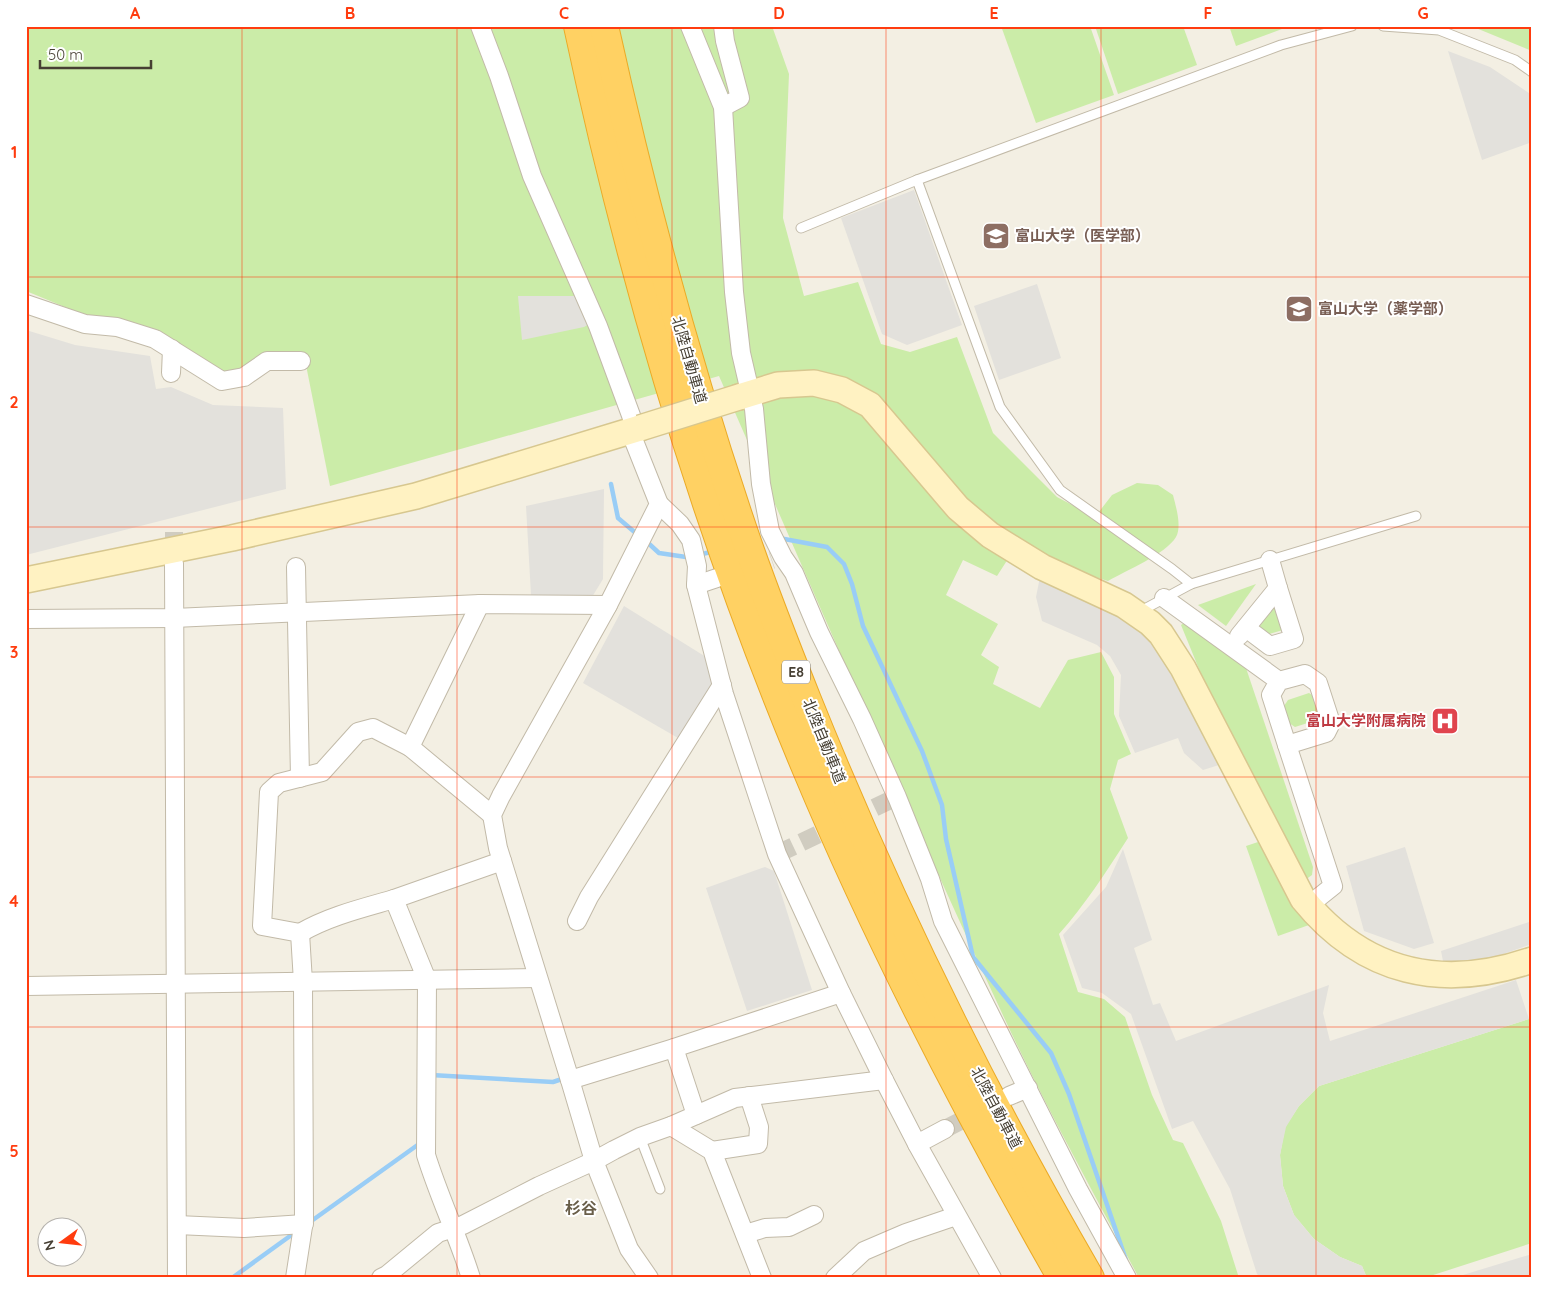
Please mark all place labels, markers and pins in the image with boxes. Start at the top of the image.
school or university icon: 富山大学（医学部） [981,221,1011,251]
place label: 富山大学（医学部） [1015,226,1150,245]
school or university icon: 富山大学（薬学部） [1284,294,1314,324]
place label: 富山大学（薬学部） [1318,299,1453,318]
hospital icon: 富山大学附属病院 [1430,706,1460,736]
place label: 富山大学附属病院 [1306,711,1426,730]

